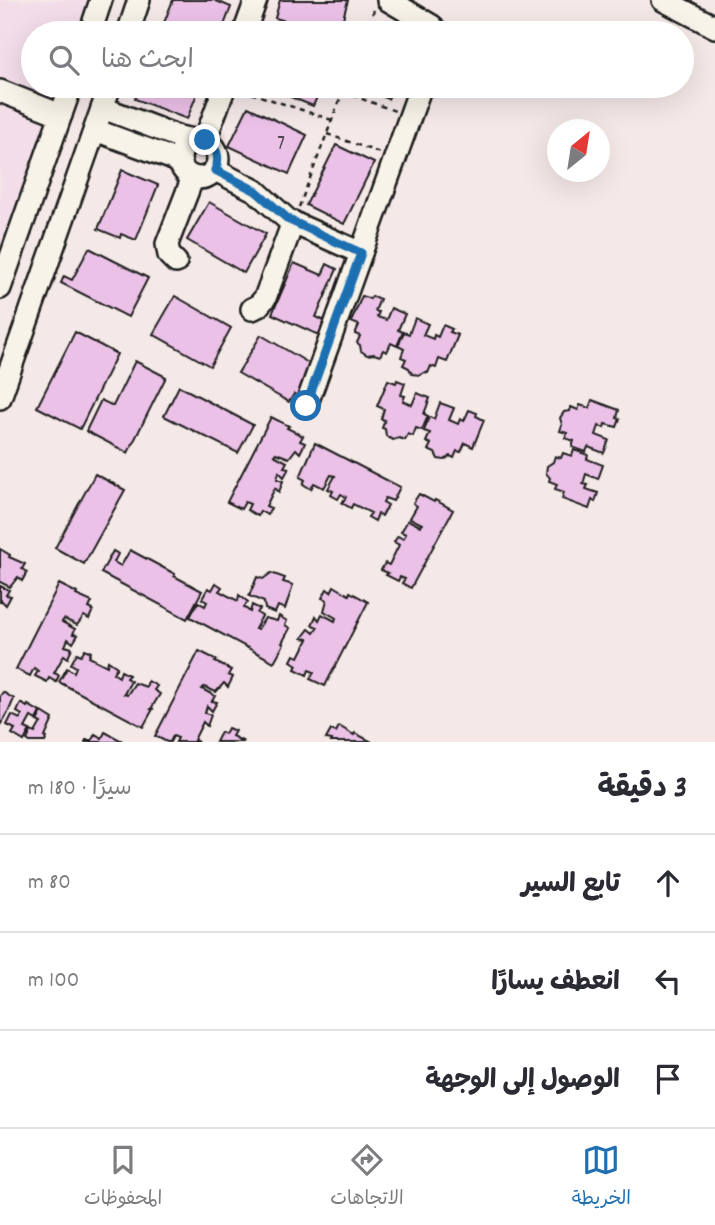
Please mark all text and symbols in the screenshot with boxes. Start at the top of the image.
search box [21,21,694,98]
icon: search [45,41,83,79]
text: ابحث هنا [101,43,194,80]
north arrow [547,119,610,182]
route end [189,124,220,155]
house number: 7 [277,130,285,160]
route start [290,390,321,421]
text: 3 دقيقة [598,769,687,812]
text: سيرًا · 180 m [28,773,132,806]
icon: ahead [649,864,687,902]
text: 80 m [28,867,71,900]
text: تابع السير [521,867,620,904]
icon: left [649,962,687,1000]
text: 100 m [28,965,79,998]
text: انعطف يسارًا [491,965,620,1002]
icon: arrive [649,1060,687,1098]
text: الوصول إلى الوجهة [425,1063,620,1100]
tab: المحفوظات [84,1141,162,1214]
tab: الاتجاهات [330,1141,404,1214]
tab: الخريطة [572,1141,631,1214]

